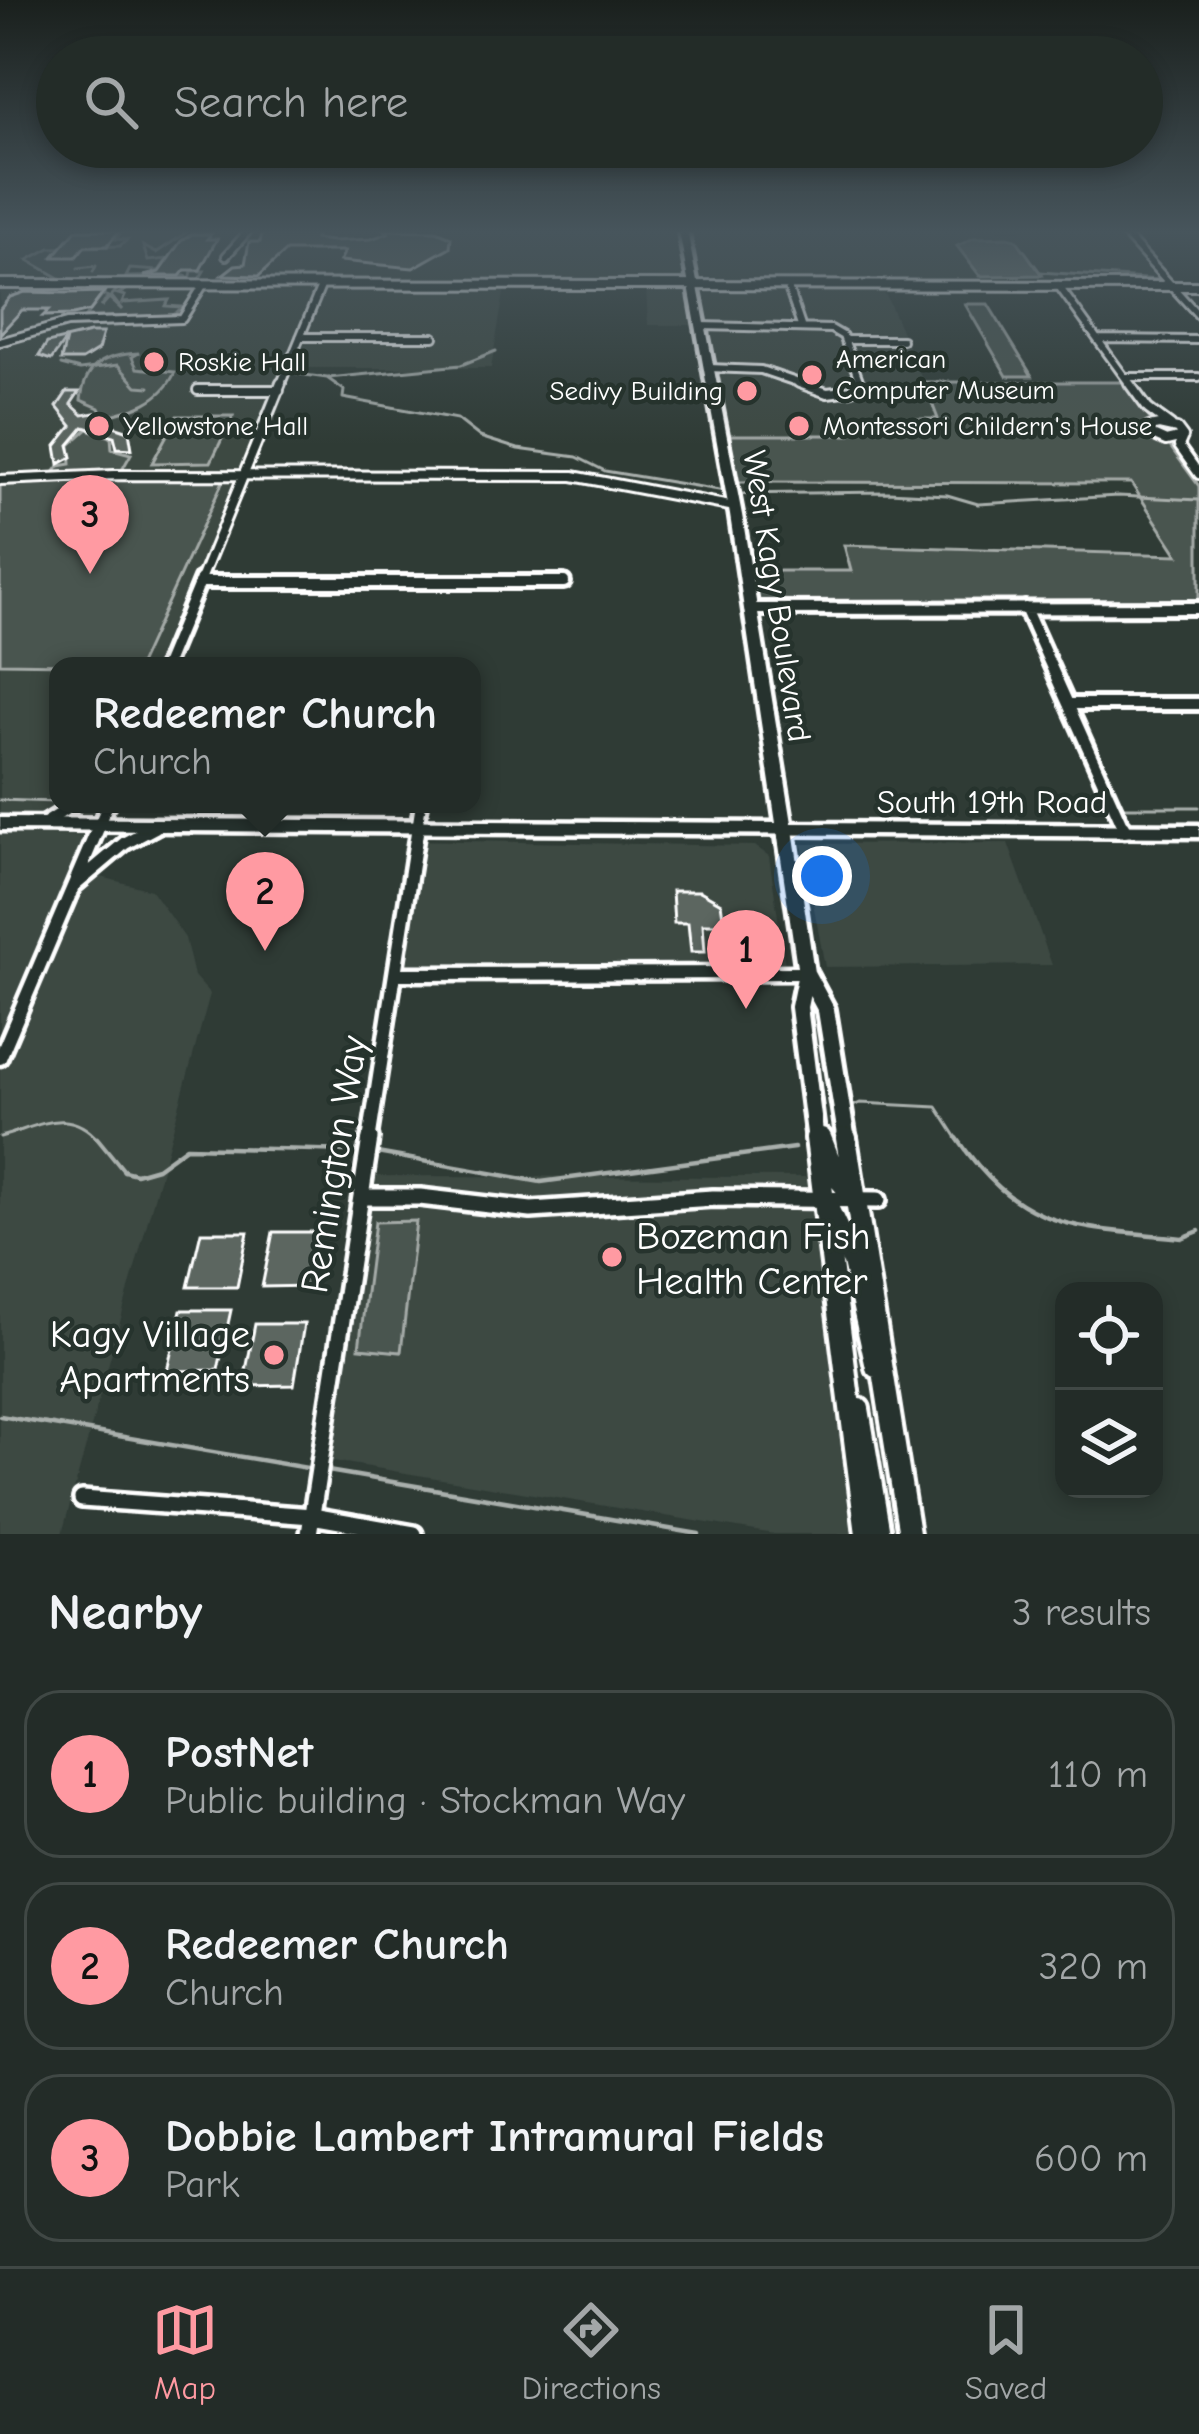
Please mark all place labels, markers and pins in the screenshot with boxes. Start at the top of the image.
place label: American Computer Museum [836,344,1055,406]
place label: Roskie Hall [178,347,306,378]
marker: Roskie Hall [141,349,167,375]
marker: American Computer Museum [799,362,825,388]
place label: Sedivy Building [549,376,723,407]
marker: Sedivy Building [734,378,760,404]
place label: Yellowstone Hall [123,411,308,442]
place label: Montessori Childern's House [823,411,1152,442]
marker: Yellowstone Hall [86,413,112,439]
marker: Montessori Childern's House [786,413,812,439]
pin: 3 [51,475,129,574]
pin: 2 [226,852,304,951]
pin: 1 [707,910,785,1009]
place label: Bozeman Fish Health Center [636,1214,871,1304]
marker: Bozeman Fish Health Center [599,1244,625,1270]
place label: Kagy Village Apartments [50,1312,250,1402]
marker: Kagy Village Apartments [261,1342,287,1368]

